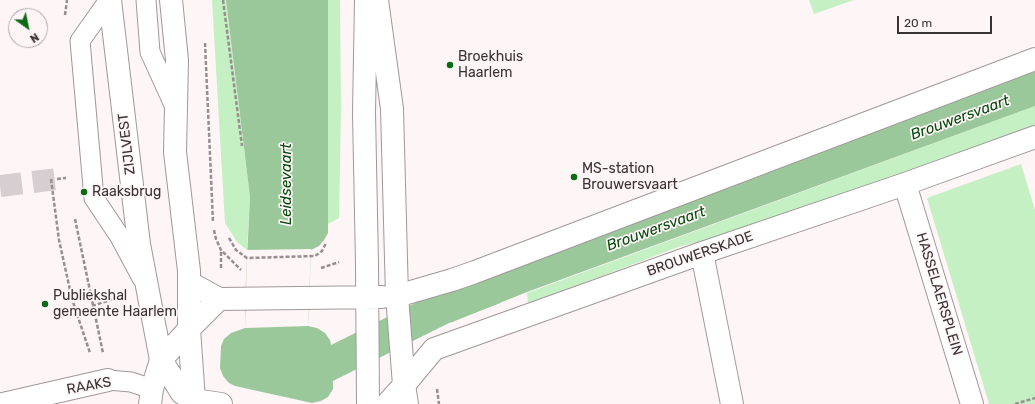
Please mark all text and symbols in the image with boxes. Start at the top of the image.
north arrow [8,8,48,48]
scale bar [899,8,994,34]
text: 20 m [904,16,932,30]
text: N [27,30,41,45]
place label: Broekhuis Haarlem [458,49,523,82]
marker: Broekhuis Haarlem [445,60,455,70]
water label: Brouwersvaart [908,92,1012,144]
street label: ZIJLVEST [115,112,139,176]
water label: Leidsevaart [278,143,296,225]
place label: MS-station Brouwersvaart [582,161,678,194]
marker: MS-station Brouwersvaart [569,172,579,182]
place label: Raaksbrug [92,184,161,200]
marker: Raaksbrug [79,187,89,197]
water label: Brouwersvaart [604,203,708,255]
street label: BROUWERSKADE [645,228,755,280]
street label: HASSELAERSPLEIN [912,231,966,357]
place label: Publiekshal gemeente Haarlem [53,288,177,320]
marker: Publiekshal gemeente Haarlem [40,299,50,309]
street label: RAAKS [65,374,113,398]

